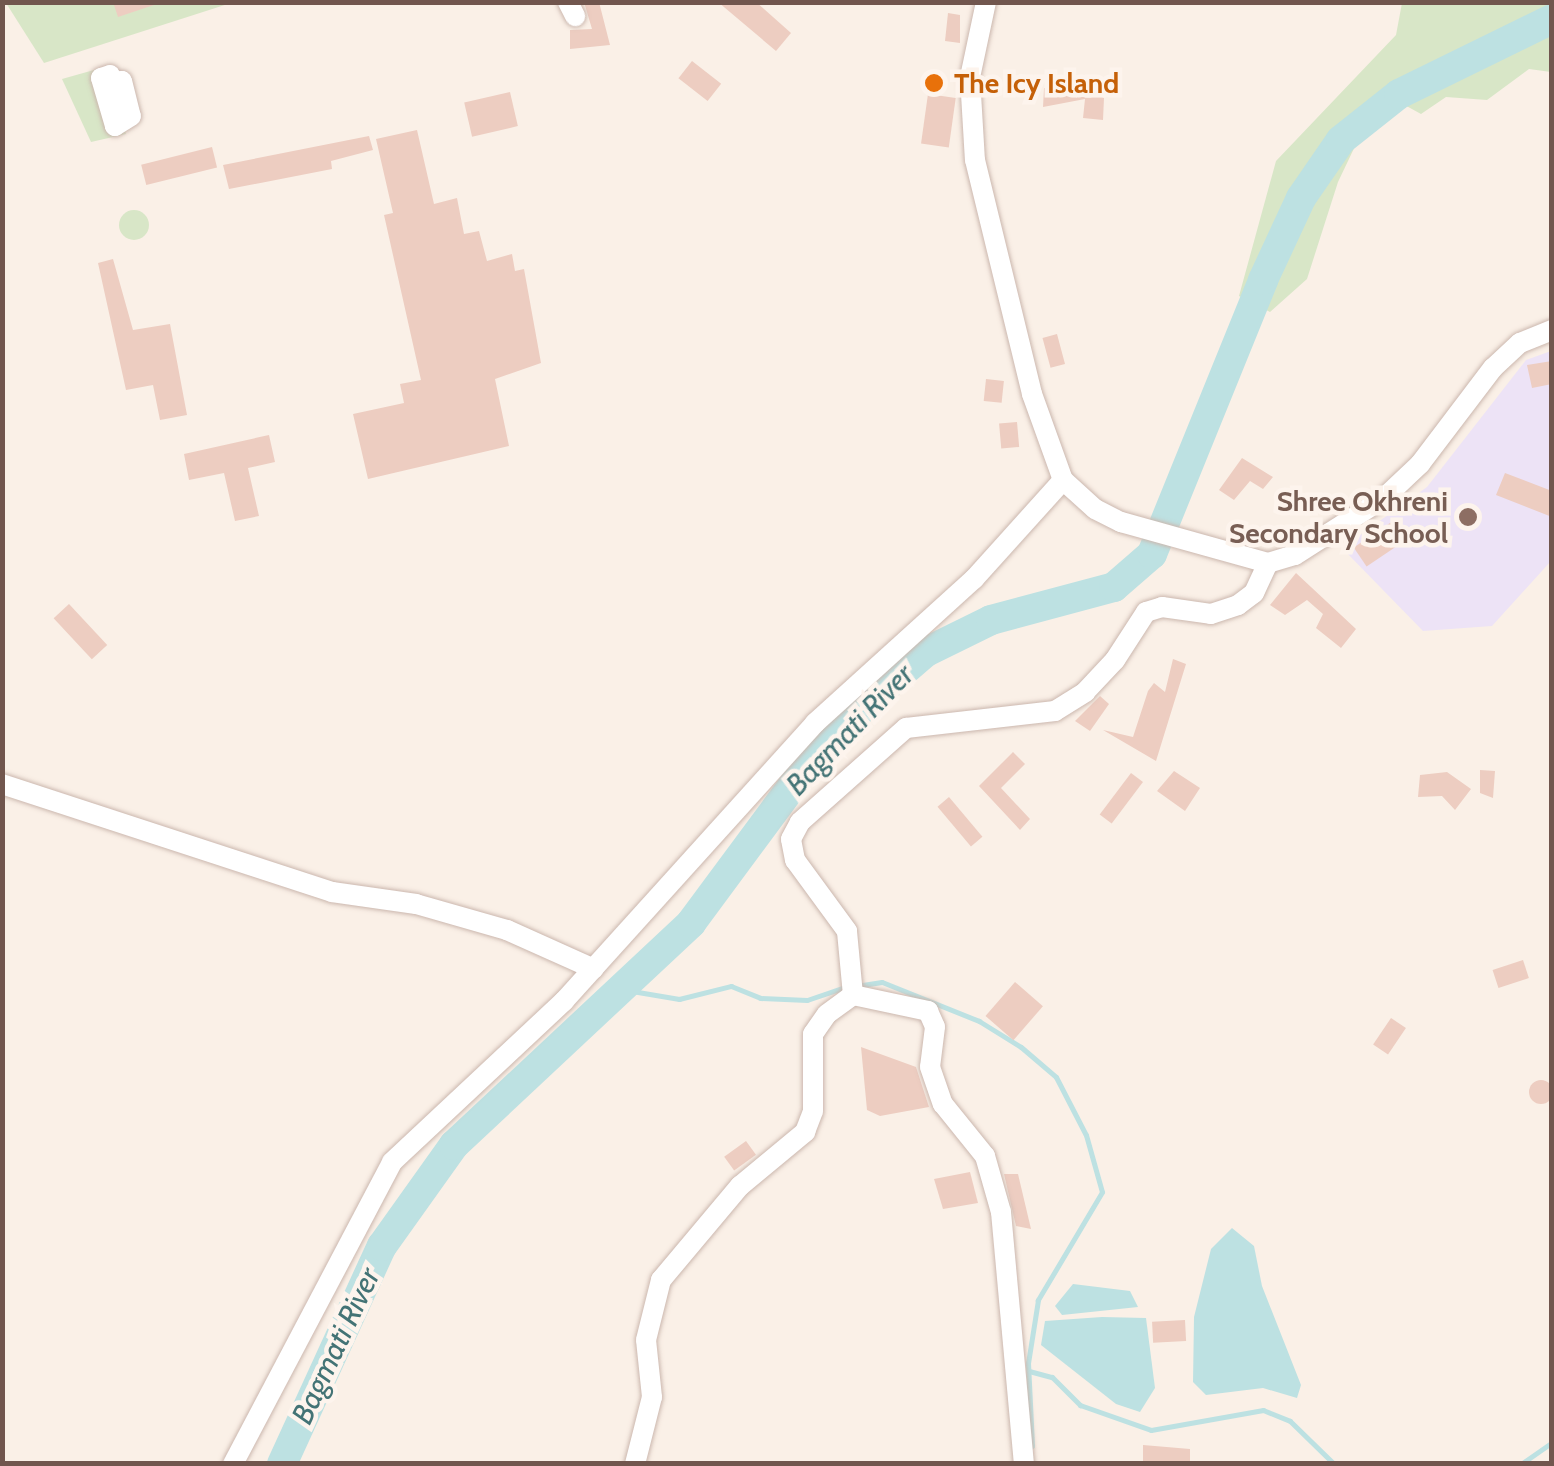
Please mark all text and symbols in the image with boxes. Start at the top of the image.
place label: The Icy Island [954,66,1119,100]
marker: The Icy Island [923,72,945,94]
place label: Shree Okhreni Secondary School [1229,484,1448,550]
marker: Shree Okhreni Secondary School [1457,506,1479,528]
water label: Bagmati River [779,657,921,803]
water label: Bagmati River [284,1262,388,1430]

